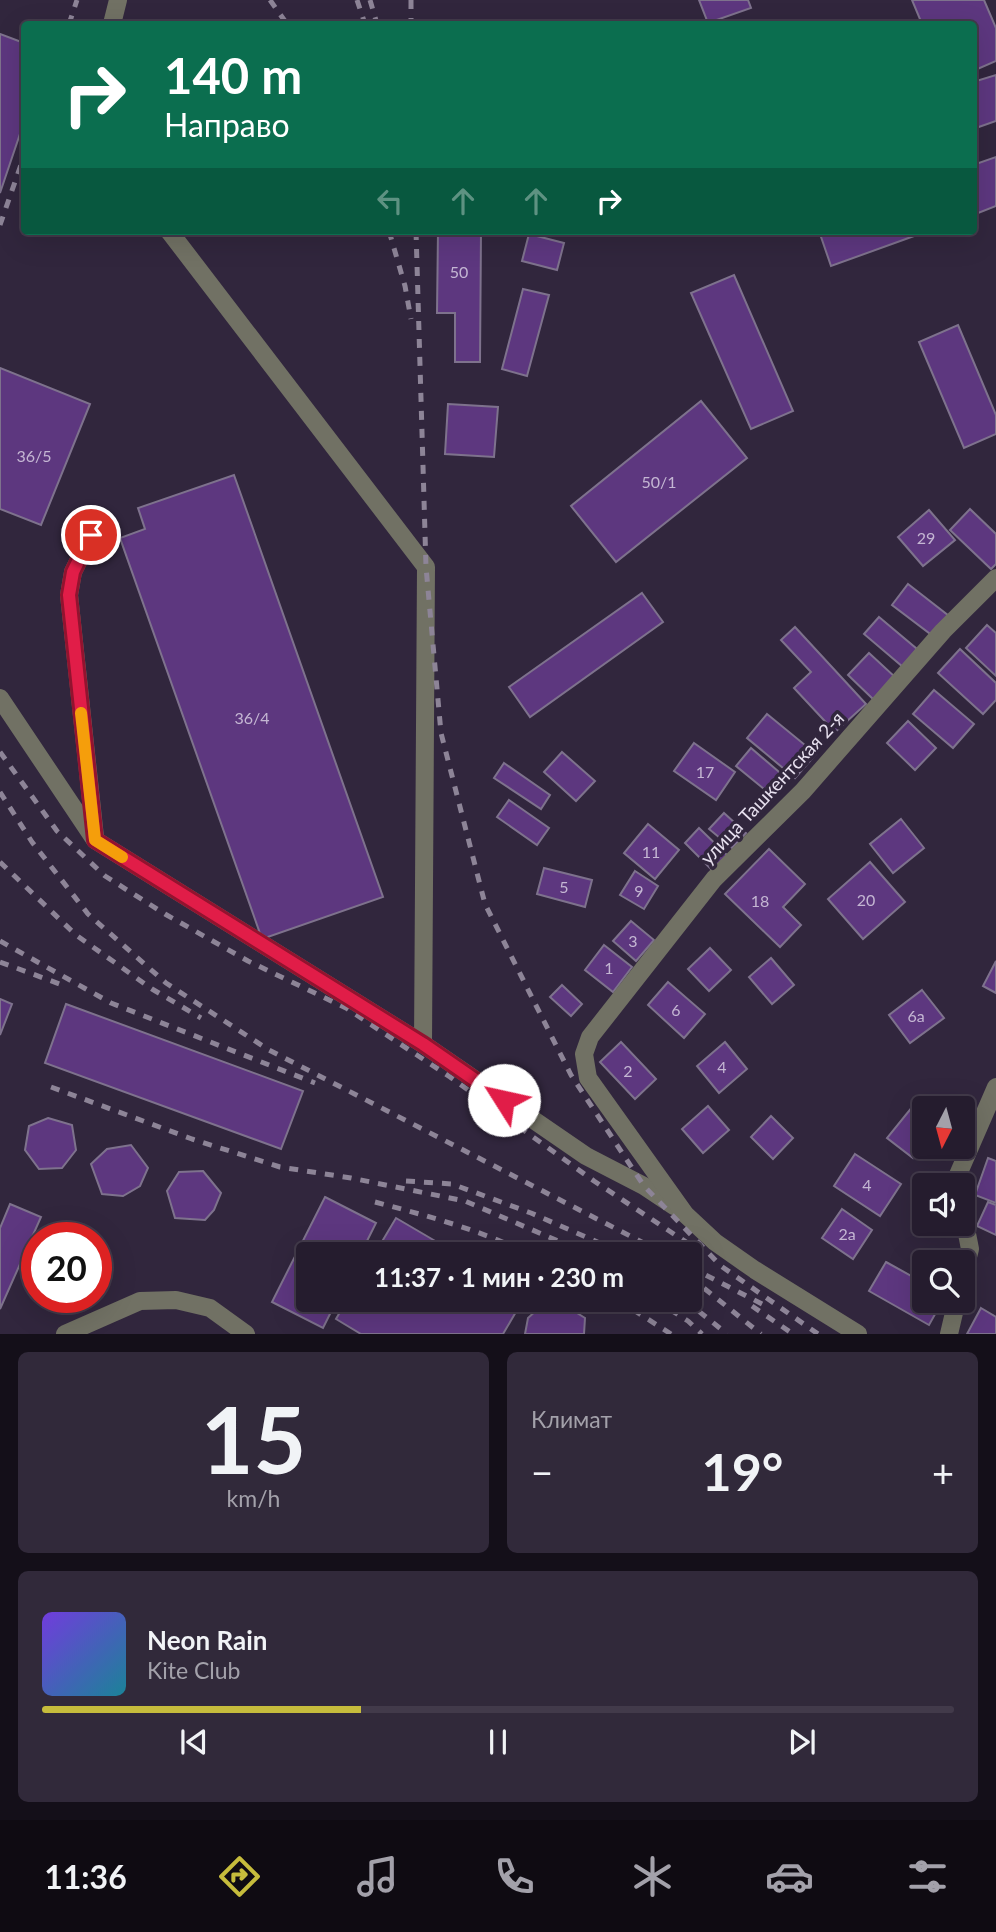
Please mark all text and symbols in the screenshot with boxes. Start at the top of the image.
text: 140 m [164,46,302,104]
icon: right [49,49,140,140]
text: Направо [164,105,290,144]
icon: left [371,182,409,220]
icon: ahead [444,182,482,220]
icon: ahead [517,182,555,220]
icon: right [590,182,628,220]
house number: 50 [450,262,468,281]
house number: 36/5 [16,446,52,465]
house number: 50/1 [641,472,677,491]
pin [61,505,121,565]
icon: arrive [72,516,110,554]
house number: 29 [917,528,935,547]
street label: улица Ташкентская 2-я [695,707,848,869]
house number: 36/4 [234,708,270,727]
house number: 17 [696,762,714,781]
house number: 11 [642,842,660,861]
house number: 5 [559,877,569,896]
house number: 9 [634,881,644,900]
house number: 20 [857,890,875,909]
house number: 18 [751,891,769,910]
house number: 3 [628,931,638,950]
house number: 1 [604,958,614,977]
house number: 6 [671,1000,681,1019]
house number: 6а [907,1006,925,1025]
house number: 4 [717,1057,727,1076]
house number: 2 [623,1061,633,1080]
position arrow [467,1063,541,1137]
north arrow [912,1096,975,1158]
map controls [912,1096,975,1313]
button: sound [912,1173,975,1236]
house number: 4 [862,1175,872,1194]
speed limit sign: 20 [21,1222,112,1313]
house number: 2а [838,1224,856,1243]
button: search [912,1250,975,1313]
text: 11:37 · 1 мин · 230 m [374,1261,624,1293]
text: 15 [201,1384,306,1493]
text: Климат [531,1405,612,1433]
text: 19° [702,1440,783,1502]
text: − [531,1449,553,1495]
text: + [932,1449,954,1495]
text: km/h [227,1484,280,1512]
text: Neon Rain [147,1624,267,1656]
text: Kite Club [147,1656,240,1684]
icon: previous [175,1723,213,1761]
icon: pause [479,1723,517,1761]
icon: next [783,1723,821,1761]
icon: directions [215,1852,264,1901]
icon: music [353,1852,402,1901]
icon: phone [490,1852,539,1901]
icon: climate [628,1852,677,1901]
icon: car [765,1852,814,1901]
icon: filters [903,1852,952,1901]
text: 11:36 [44,1857,127,1896]

